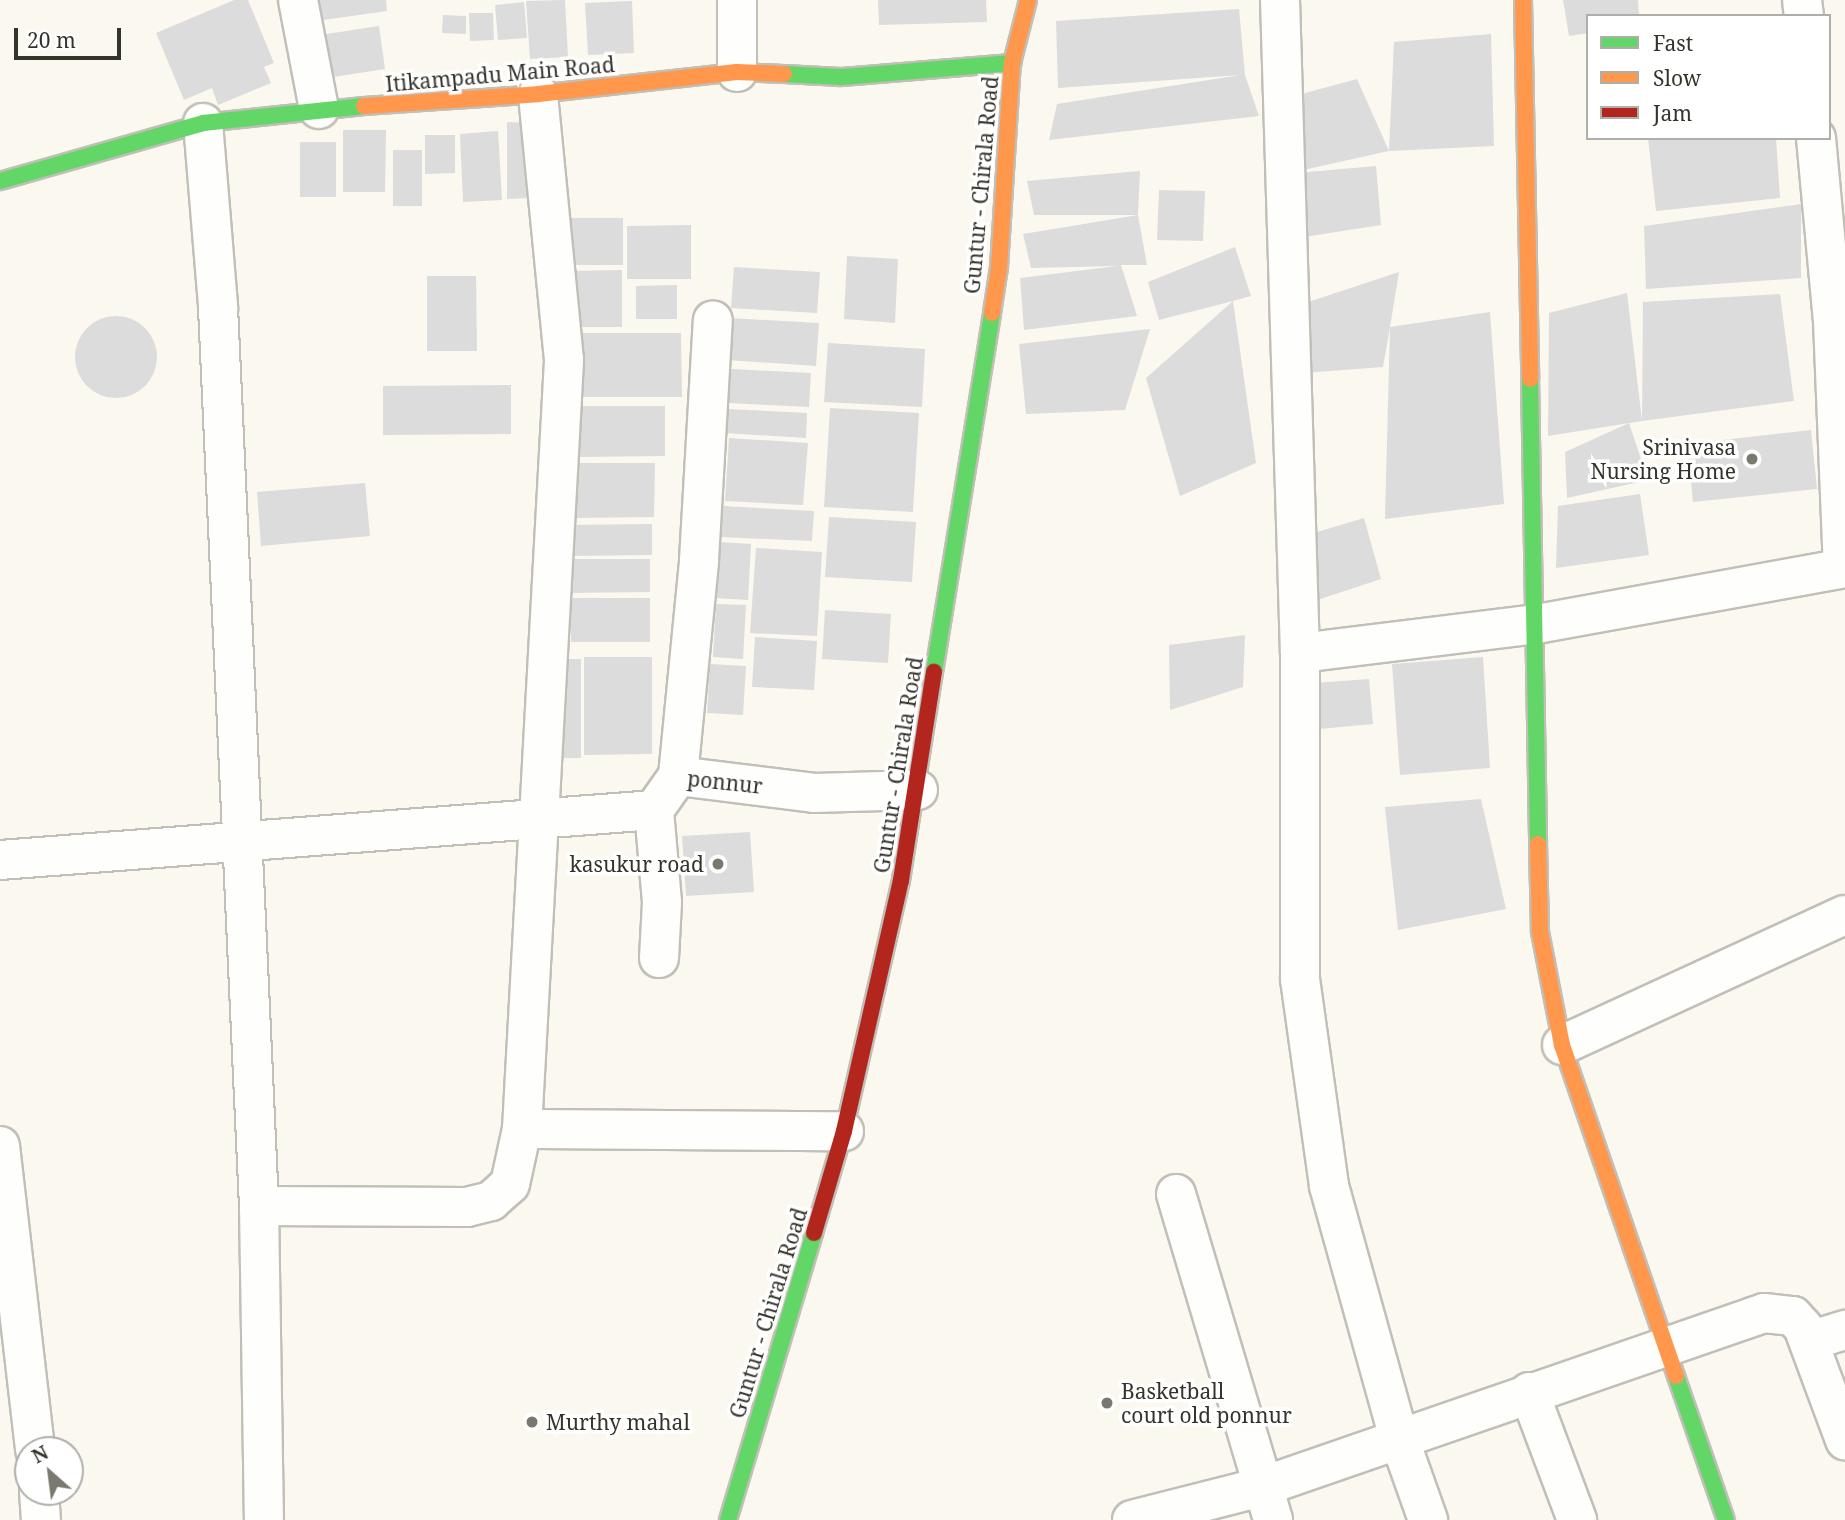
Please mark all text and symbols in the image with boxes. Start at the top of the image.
scale bar [18,14,124,58]
legend [1586,14,1831,140]
text: 20 m [27,26,76,54]
text: Fast [1653,29,1693,57]
street label: Itikampadu Main Road [384,51,616,97]
text: Slow [1653,64,1701,92]
street label: Guntur - Chirala Road [959,75,1003,295]
text: Jam [1653,99,1692,127]
place label: Srinivasa Nursing Home [1590,434,1736,484]
marker: Srinivasa Nursing Home [1742,449,1762,469]
street label: Guntur - Chirala Road [868,655,928,875]
street label: ponnur [686,766,764,798]
place label: kasukur road [569,851,704,877]
marker: kasukur road [710,856,726,872]
street label: Guntur - Chirala Road [724,1205,812,1421]
place label: Basketball court old ponnur [1121,1378,1292,1428]
marker: Basketball court old ponnur [1099,1395,1115,1411]
place label: Murthy mahal [546,1409,690,1435]
marker: Murthy mahal [524,1414,540,1430]
north arrow [14,1436,84,1506]
text: N [27,1439,53,1469]

